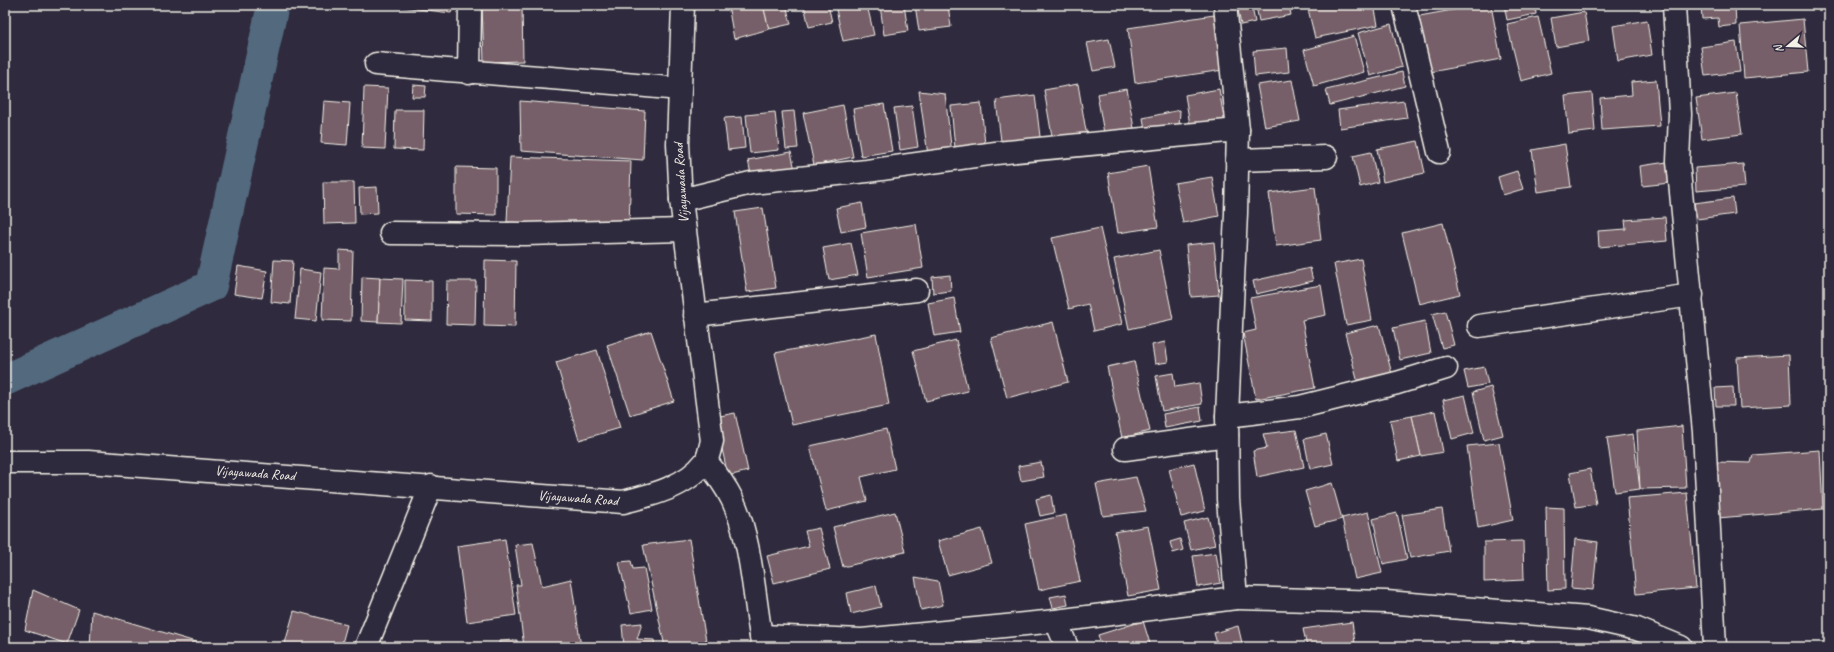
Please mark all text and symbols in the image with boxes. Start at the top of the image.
north arrow [1768,26,1808,66]
text: N [1770,42,1786,55]
street label: Vijayawada Road [670,140,692,224]
street label: Vijayawada Road [214,462,298,484]
street label: Vijayawada Road [537,487,621,509]

